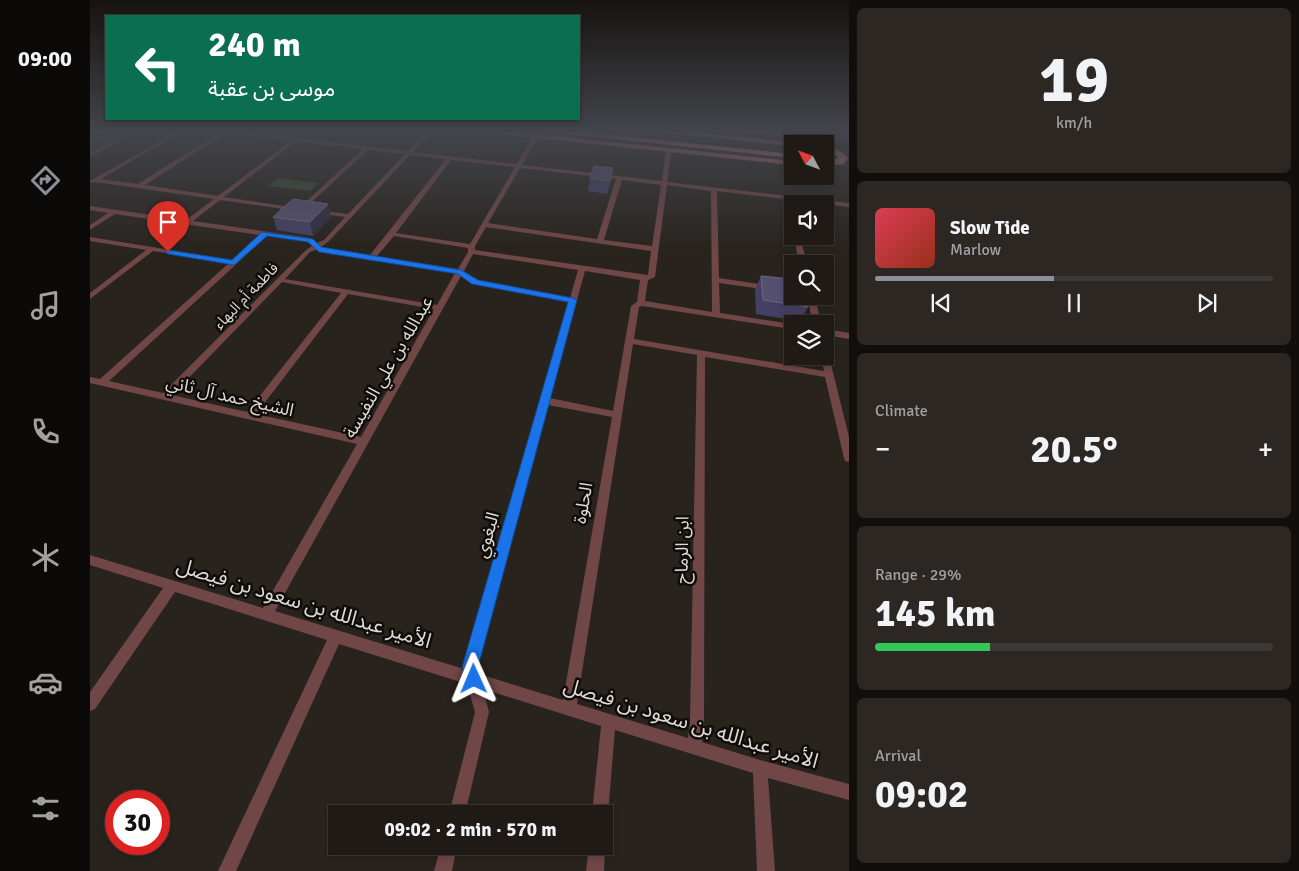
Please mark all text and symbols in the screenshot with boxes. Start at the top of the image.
text: 240 m [208,23,301,66]
icon: left [125,35,190,100]
text: 19 [1039,40,1109,120]
text: 09:00 [18,45,72,72]
text: موسى بن عقبة [208,75,335,102]
text: km/h [1056,113,1092,133]
north arrow [784,135,834,185]
map controls [784,135,834,365]
icon: directions [28,163,63,198]
button: sound [784,195,834,245]
pin [147,201,189,252]
icon: arrive [154,208,182,236]
text: Slow Tide [950,216,1030,240]
text: Marlow [950,240,1001,260]
button: search [784,255,834,305]
street label: فاطمة أم البهاء [210,259,284,334]
icon: music [28,288,63,323]
icon: previous [927,289,955,317]
icon: pause [1060,289,1088,317]
icon: next [1193,289,1221,317]
street label: عبدالله بن علي النفيسة [338,292,439,443]
button: layers [784,315,834,365]
street label: الشيخ حمد آل ثاني [163,371,296,424]
text: Climate [875,401,928,421]
icon: phone [28,414,63,449]
text: 20.5° [1030,426,1118,473]
text: − [875,432,890,466]
text: + [1258,432,1273,466]
street label: الحلوة [569,481,597,525]
street label: البغوي [470,510,506,561]
street label: ابن الرماح [670,516,696,584]
icon: climate [28,540,63,575]
street label: الأمير عبدالله بن سعود بن فيصل [173,552,435,654]
text: Range · 29% [875,565,961,585]
text: 145 km [875,590,996,637]
position arrow [447,652,499,704]
icon: car [28,665,63,700]
street label: الأمير عبدالله بن سعود بن فيصل [560,672,822,774]
text: Arrival [875,746,921,766]
text: 09:02 [875,771,968,818]
speed limit sign: 30 [105,790,170,855]
icon: filters [28,791,63,826]
text: 09:02 · 2 min · 570 m [384,818,557,842]

